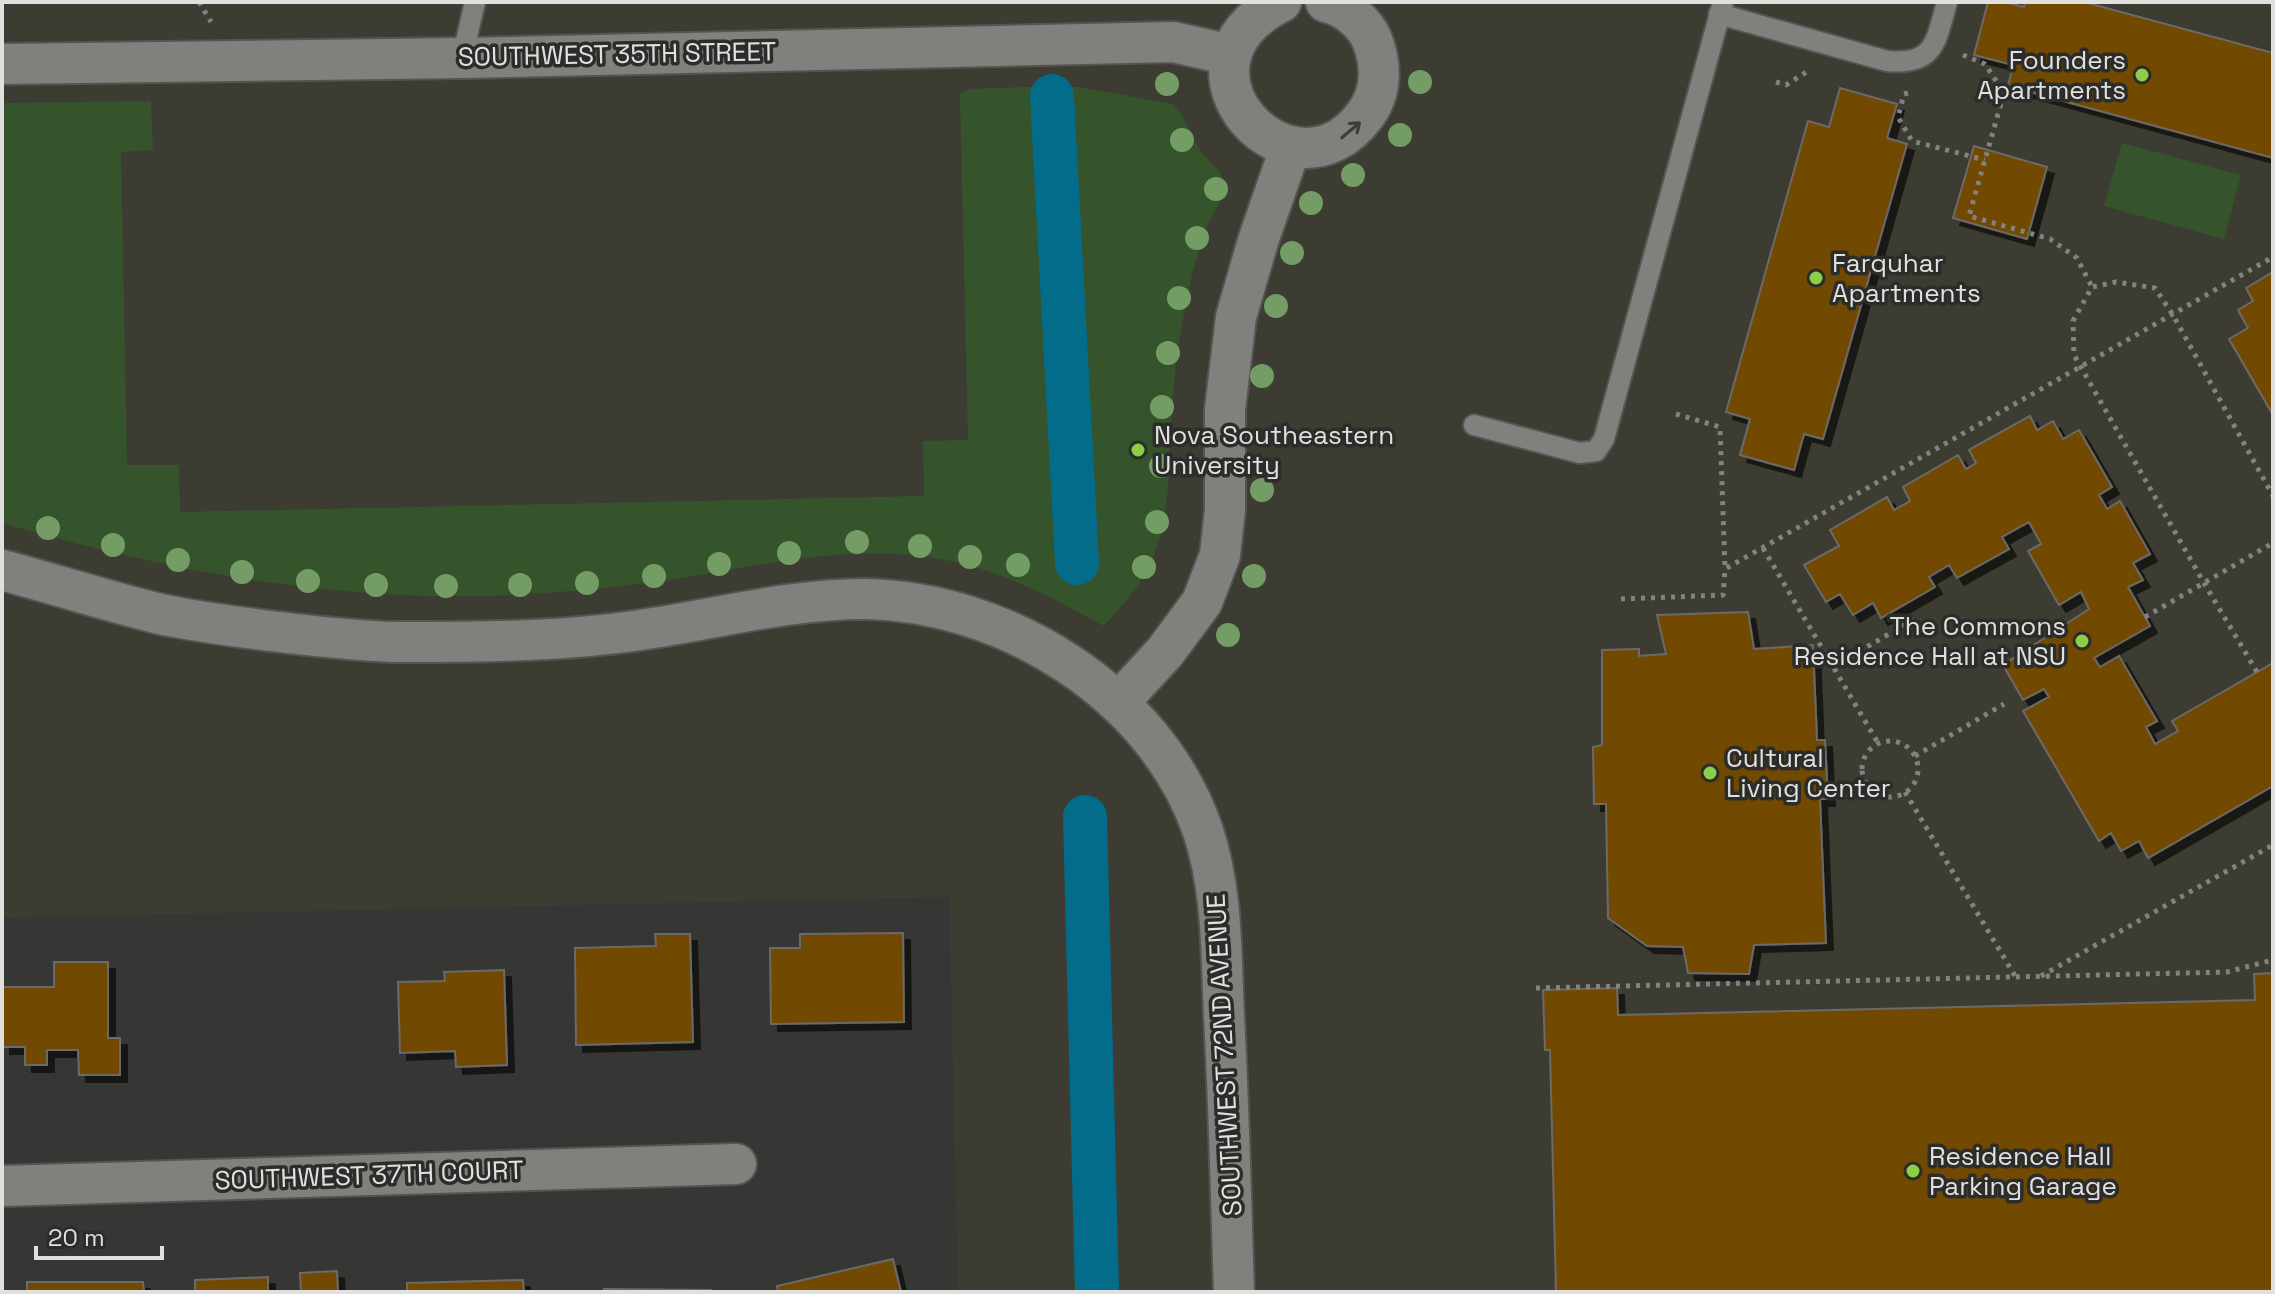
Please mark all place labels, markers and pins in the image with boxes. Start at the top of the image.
place label: Founders Apartments [1977,43,2126,107]
marker: Founders Apartments [2133,66,2151,84]
place label: Farquhar Apartments [1832,246,1981,310]
marker: Farquhar Apartments [1807,269,1825,287]
place label: Nova Southeastern University [1154,418,1394,482]
marker: Nova Southeastern University [1129,441,1147,459]
place label: The Commons Residence Hall at NSU [1794,609,2066,673]
marker: The Commons Residence Hall at NSU [2073,632,2091,650]
place label: Cultural Living Center [1726,741,1891,805]
marker: Cultural Living Center [1701,764,1719,782]
place label: Residence Hall Parking Garage [1929,1139,2117,1203]
marker: Residence Hall Parking Garage [1904,1162,1922,1180]

